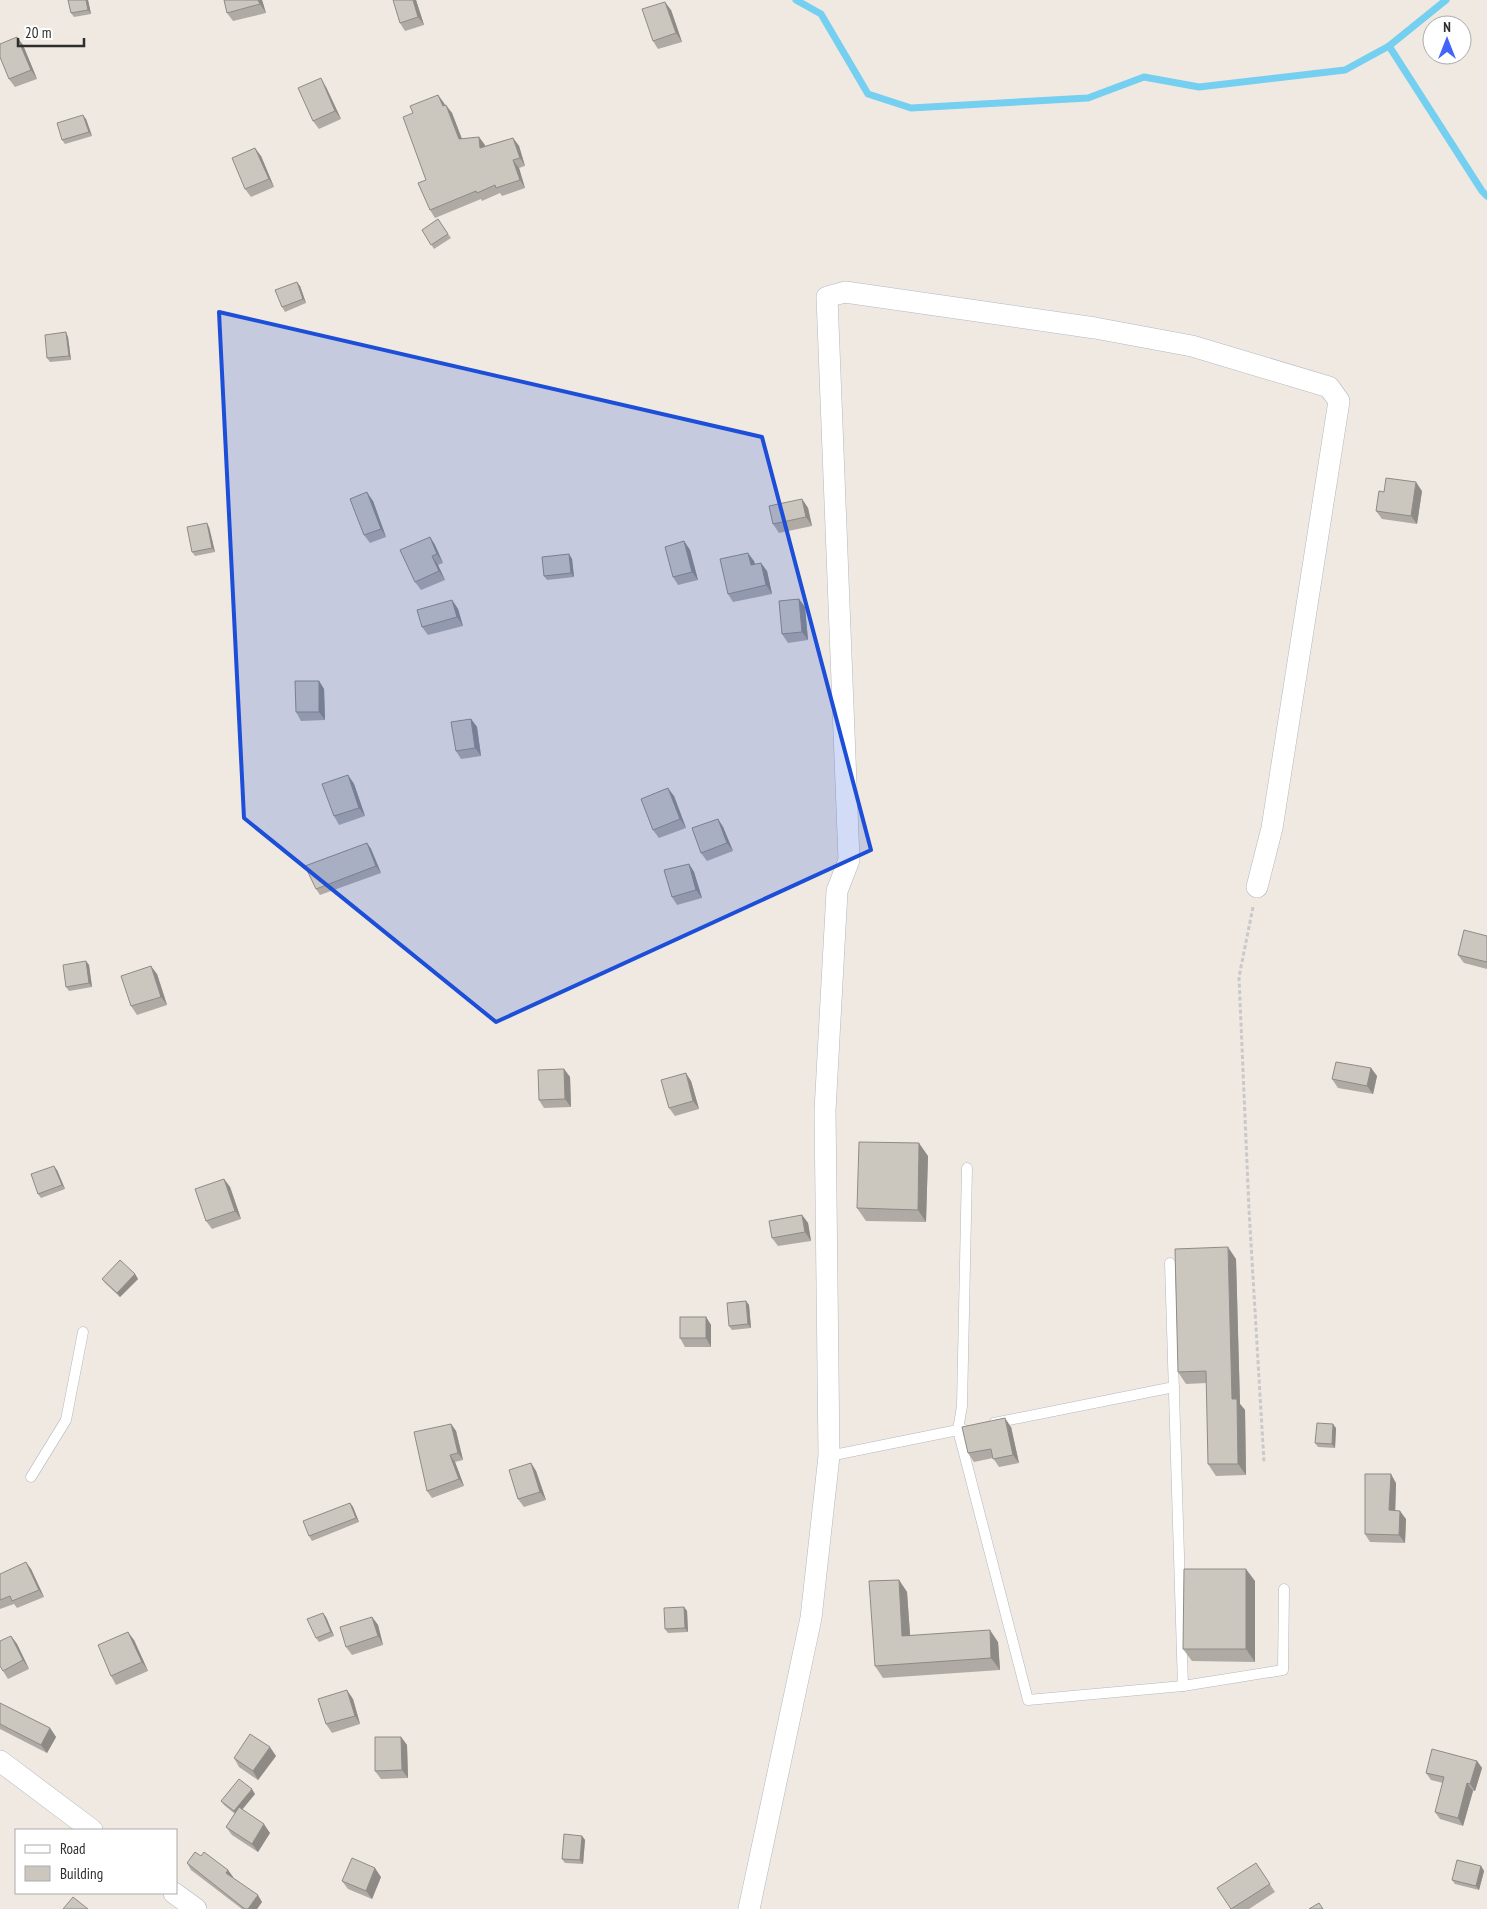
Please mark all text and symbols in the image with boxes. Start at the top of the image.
scale bar [18,15,84,47]
north arrow [1422,15,1472,65]
text: N [1443,18,1451,36]
text: 20 m [25,23,51,42]
legend [15,1829,178,1894]
text: Road [60,1839,86,1858]
text: Building [60,1864,103,1883]

